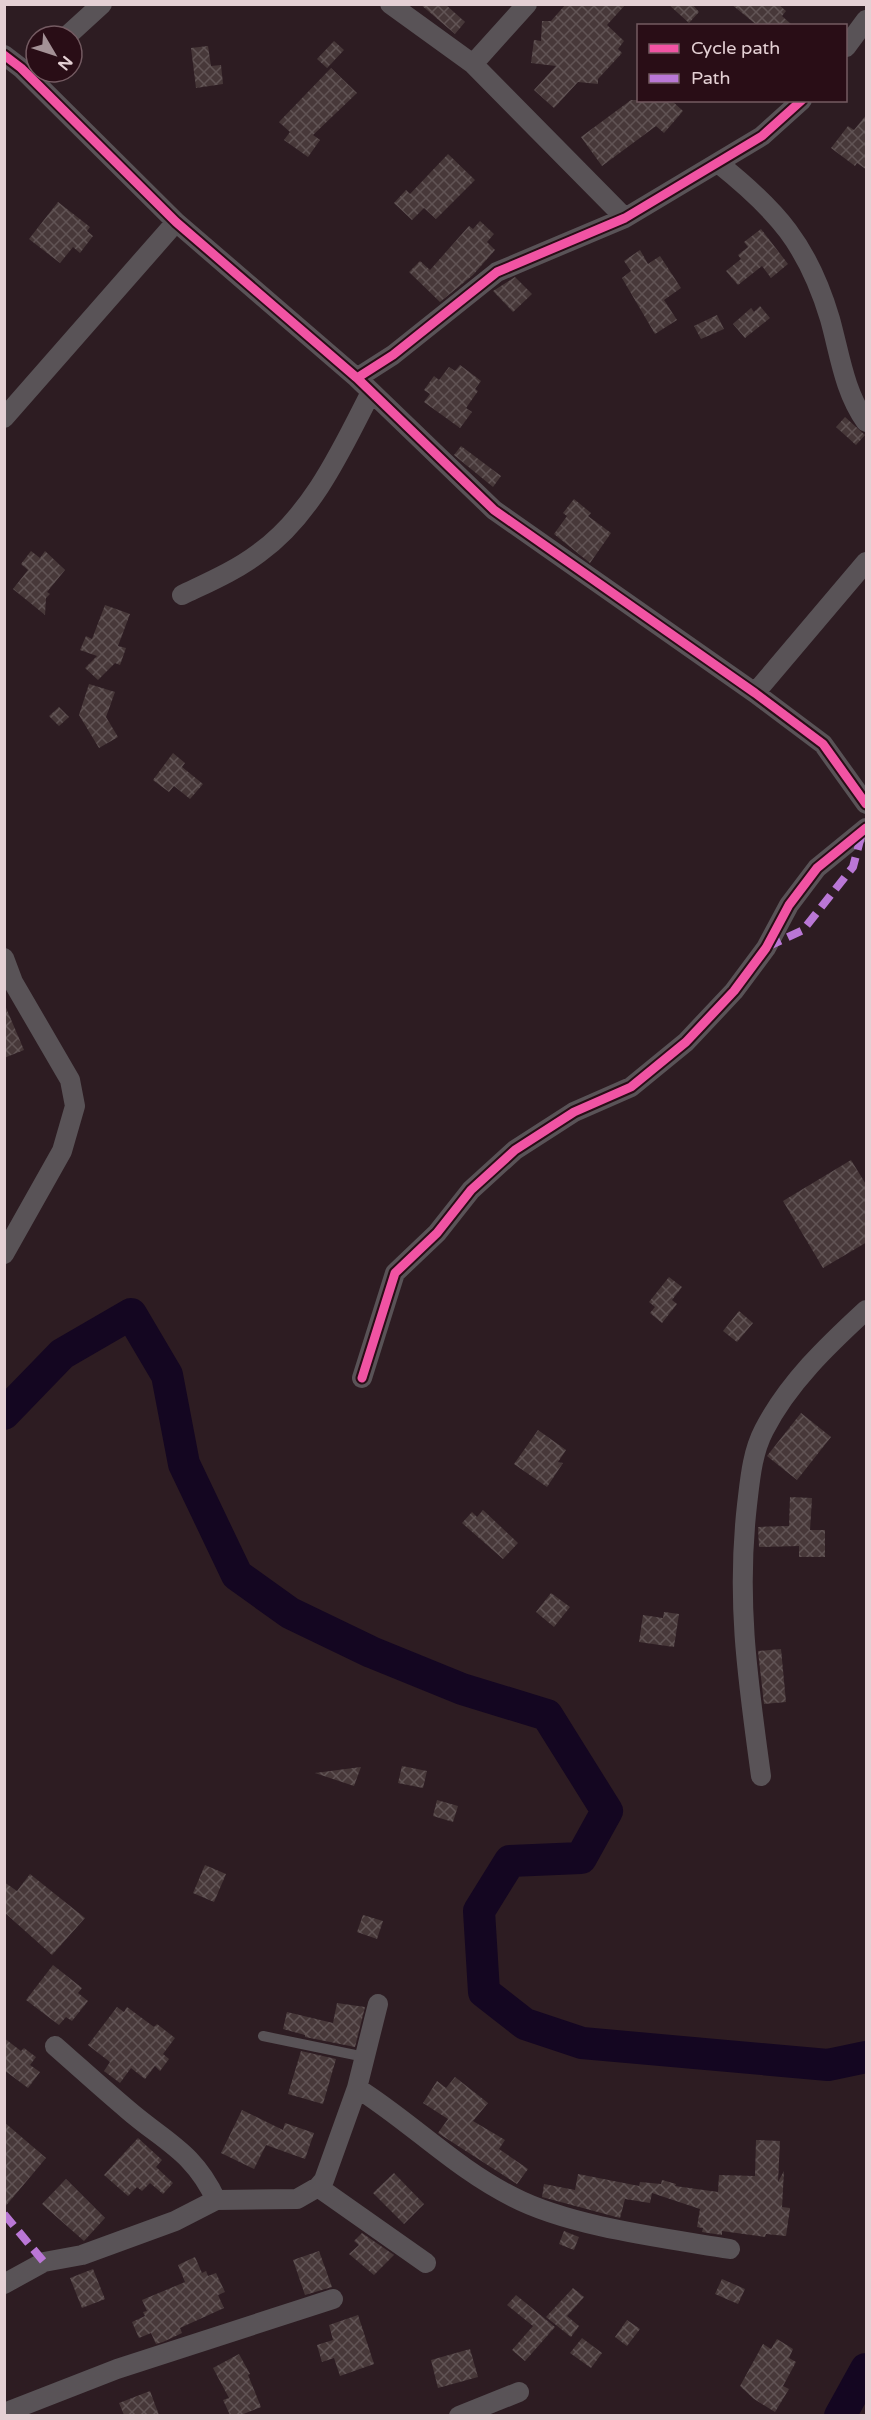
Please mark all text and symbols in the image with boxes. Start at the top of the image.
north arrow [24,24,84,84]
legend [637,24,847,102]
text: Cycle path [691,37,780,59]
text: N [53,52,77,74]
text: Path [691,67,730,89]

